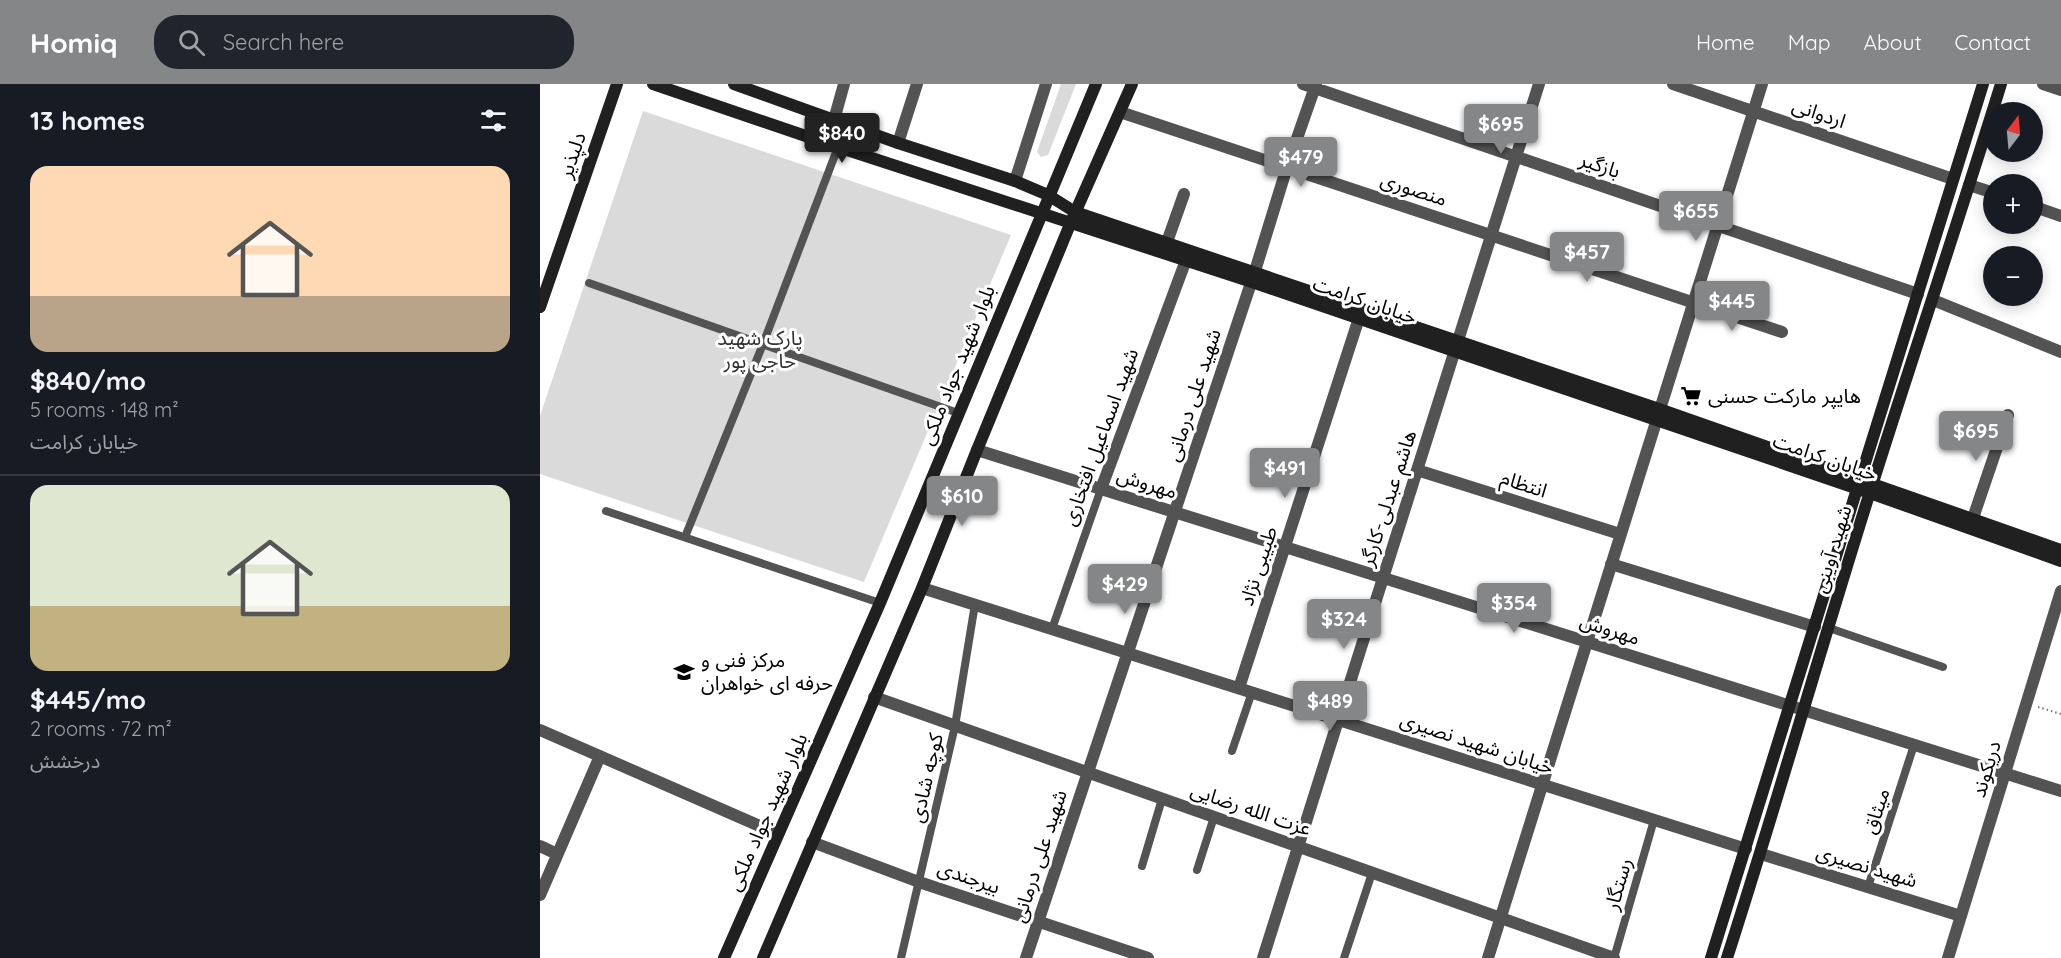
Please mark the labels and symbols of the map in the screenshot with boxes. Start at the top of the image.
street label: اردوانی [1789,92,1849,133]
north arrow [1983,102,2043,162]
pin: $695 [1465,104,1537,155]
pin: $840 [806,113,878,164]
street label: دلپذیر [552,129,592,182]
pin: $479 [1265,137,1337,188]
street label: بازگیر [1576,146,1624,183]
street label: منصوری [1378,166,1451,211]
pin: $655 [1660,191,1732,242]
pin: $457 [1551,232,1623,283]
street label: خیابان کرامت [1310,270,1420,329]
street label: بلوار شهید جواد ملکی [913,281,1000,448]
pin: $445 [1696,281,1768,332]
park label: پارک شهید حاجی پور [717,325,803,374]
street label: شهید علی درمانی [1159,325,1226,464]
street label: شهید اسماعیل افتخاری [1056,345,1143,529]
place label: هایپر مارکت حسنی [1708,383,1861,409]
supermarket icon: هایپر مارکت حسنی [1679,384,1703,408]
pin: $695 [1940,411,2012,462]
street label: هاشم عبدلی-کارگر [1353,427,1424,571]
street label: خیابان کرامت [1770,427,1880,486]
pin: $491 [1249,448,1321,499]
street label: مهروش [1114,462,1180,503]
street label: انتظام [1497,464,1551,506]
pin: $610 [926,476,998,527]
street label: شهید آوینی [1806,502,1857,596]
street label: طبیبی نژاد [1233,523,1282,609]
pin: $429 [1089,564,1161,615]
pin: $354 [1478,583,1550,634]
pin: $324 [1308,599,1380,650]
street label: مهروش [1577,607,1643,650]
place label: مرکز فنی و حرفه ای خواهران [701,647,833,695]
school or university icon: مرکز فنی و حرفه ای خواهران [672,660,696,684]
pin: $489 [1294,681,1366,732]
street label: خیابان شهید نصیری [1397,706,1557,779]
street label: بلوار شهید جواد ملکی [721,729,813,895]
street label: کوچه شادی [903,730,949,825]
street label: دریکوند [1965,738,2006,800]
street label: عزت الله رضایی [1188,776,1315,841]
street label: میثاق [1856,785,1895,837]
street label: شهید علی درمانی [1005,786,1072,925]
street label: شهید نصیری [1814,838,1921,893]
street label: بیرجندی [935,854,1004,899]
street label: رستگار [1598,855,1637,914]

